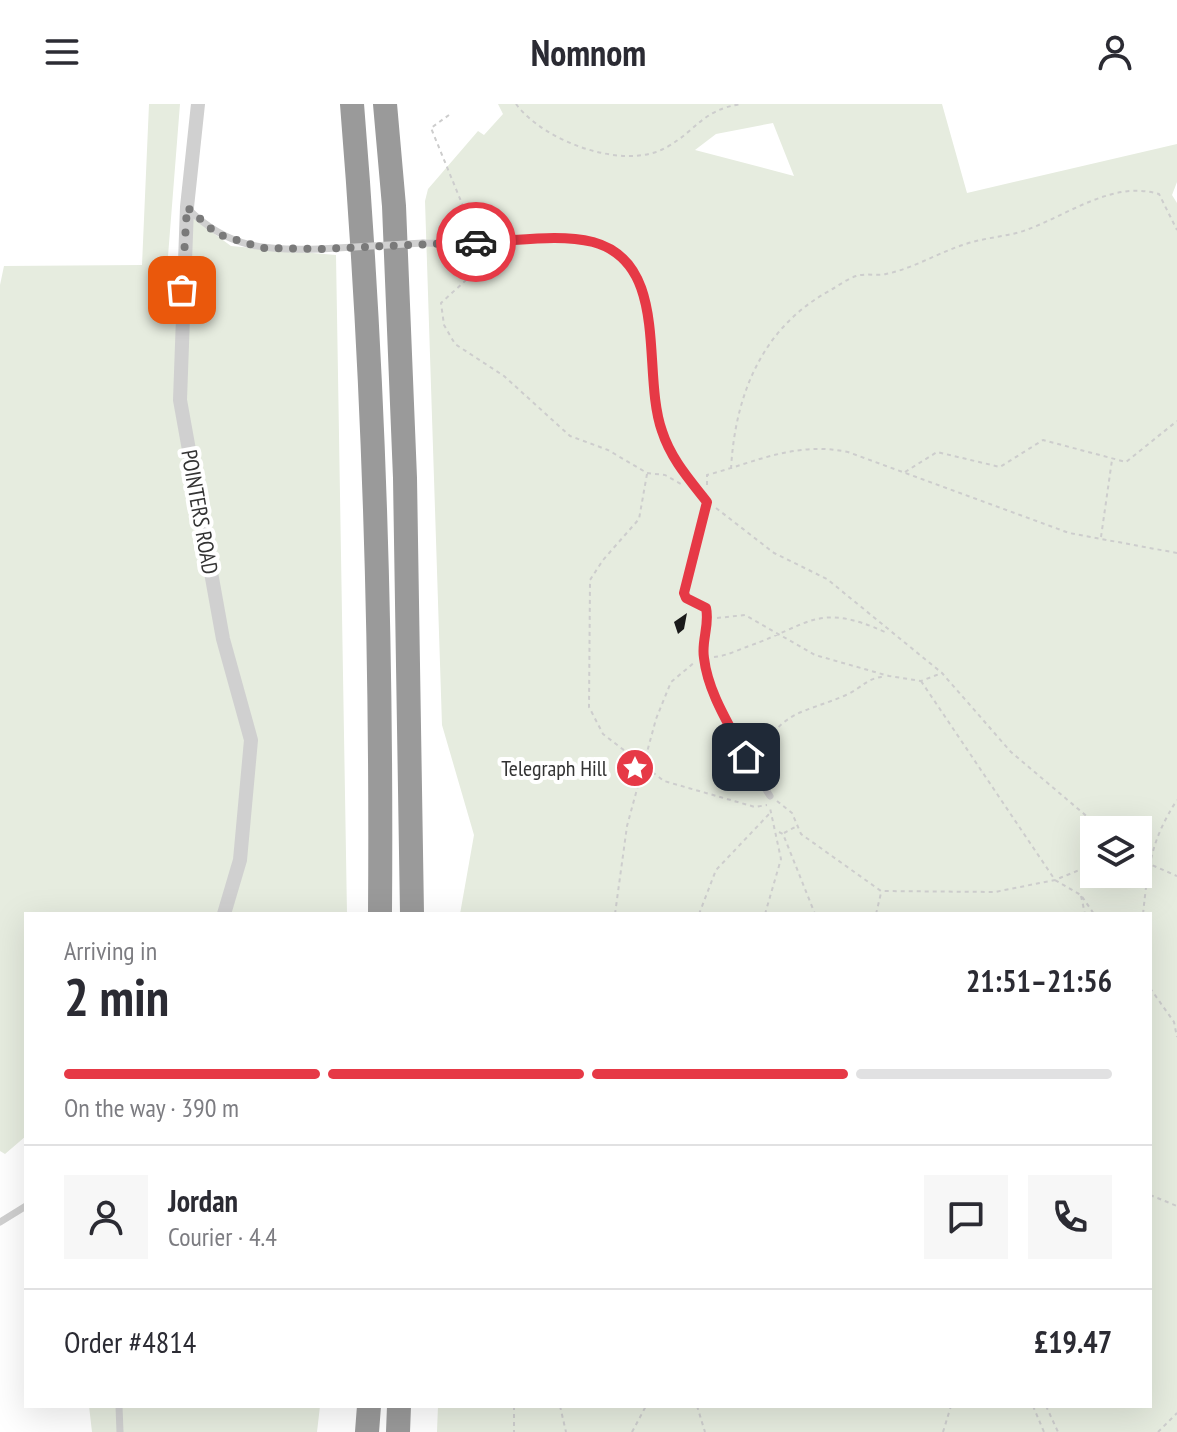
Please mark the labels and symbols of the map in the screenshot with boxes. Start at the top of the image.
courier [436,202,516,282]
pin [148,256,216,324]
street label: POINTERS ROAD [175,447,225,577]
pin [712,723,780,791]
place icon: Telegraph Hill [614,747,656,789]
place label: Telegraph Hill [501,754,608,782]

